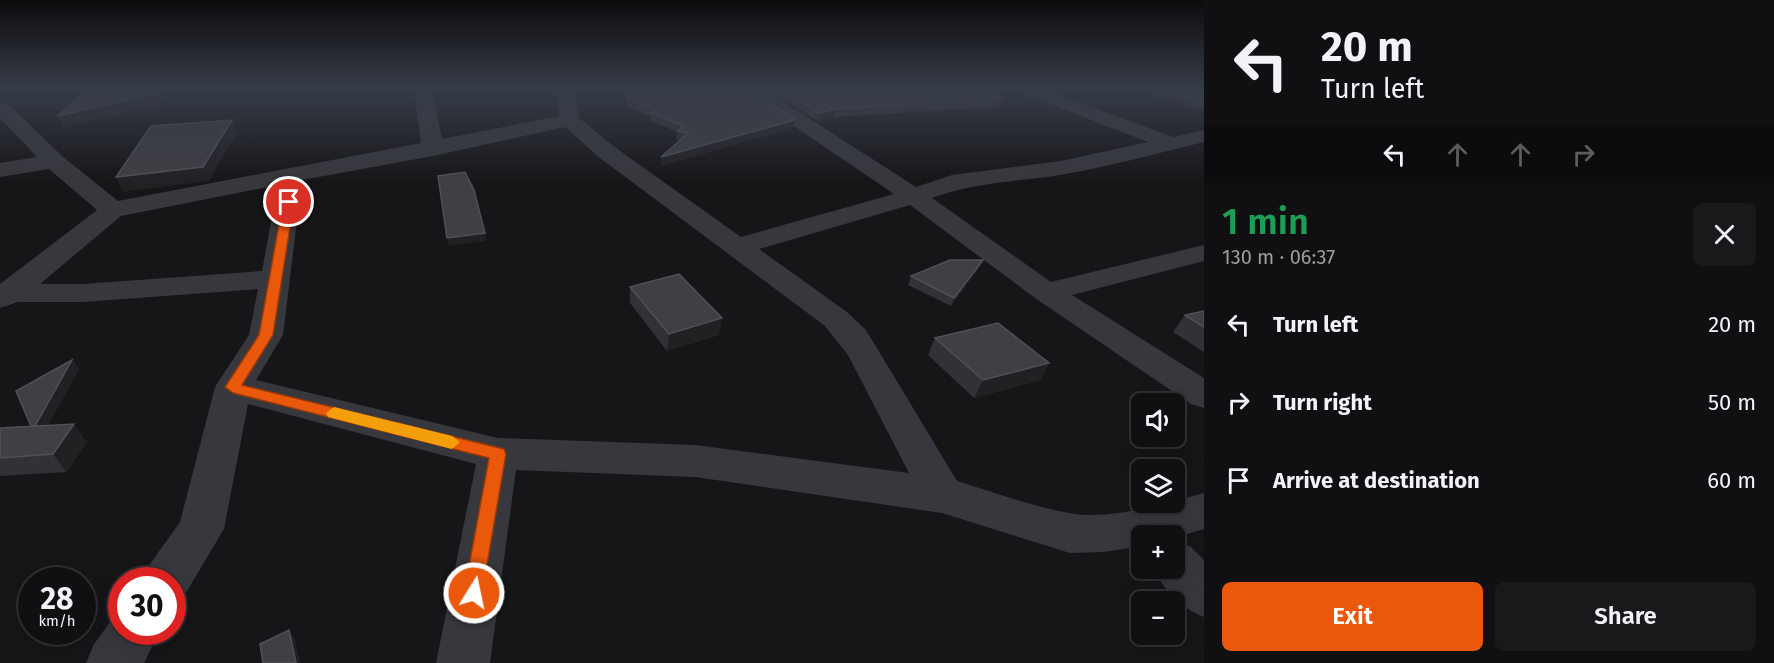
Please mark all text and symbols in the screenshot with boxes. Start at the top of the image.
text: 20 m [1321,22,1413,72]
icon: left [1222,24,1300,102]
text: Turn left [1321,73,1424,105]
icon: left [1378,138,1411,171]
icon: ahead [1441,138,1474,171]
icon: ahead [1504,138,1537,171]
icon: right [1567,138,1600,171]
pin [263,176,314,227]
icon: arrive [272,185,305,218]
text: 1 min [1222,200,1309,244]
button: close [1693,203,1756,266]
text: 130 m · 06:37 [1222,245,1335,269]
icon: left [1222,308,1255,341]
text: Turn left [1273,311,1358,338]
text: 20 m [1708,311,1756,338]
icon: right [1222,386,1255,419]
text: Turn right [1273,389,1372,416]
text: 50 m [1708,389,1756,416]
map controls [1131,393,1185,645]
button: sound [1131,393,1185,447]
button: layers [1131,459,1185,513]
icon: arrive [1222,464,1255,497]
text: Arrive at destination [1273,467,1480,494]
text: 60 m [1707,467,1756,494]
button: + [1131,525,1185,579]
position arrow [442,561,506,625]
speed limit sign: 30 [108,567,186,645]
text: 28 [41,581,73,617]
button: Exit [1222,582,1483,651]
button: Share [1495,582,1756,651]
button: − [1131,591,1185,645]
text: km/h [38,612,76,630]

